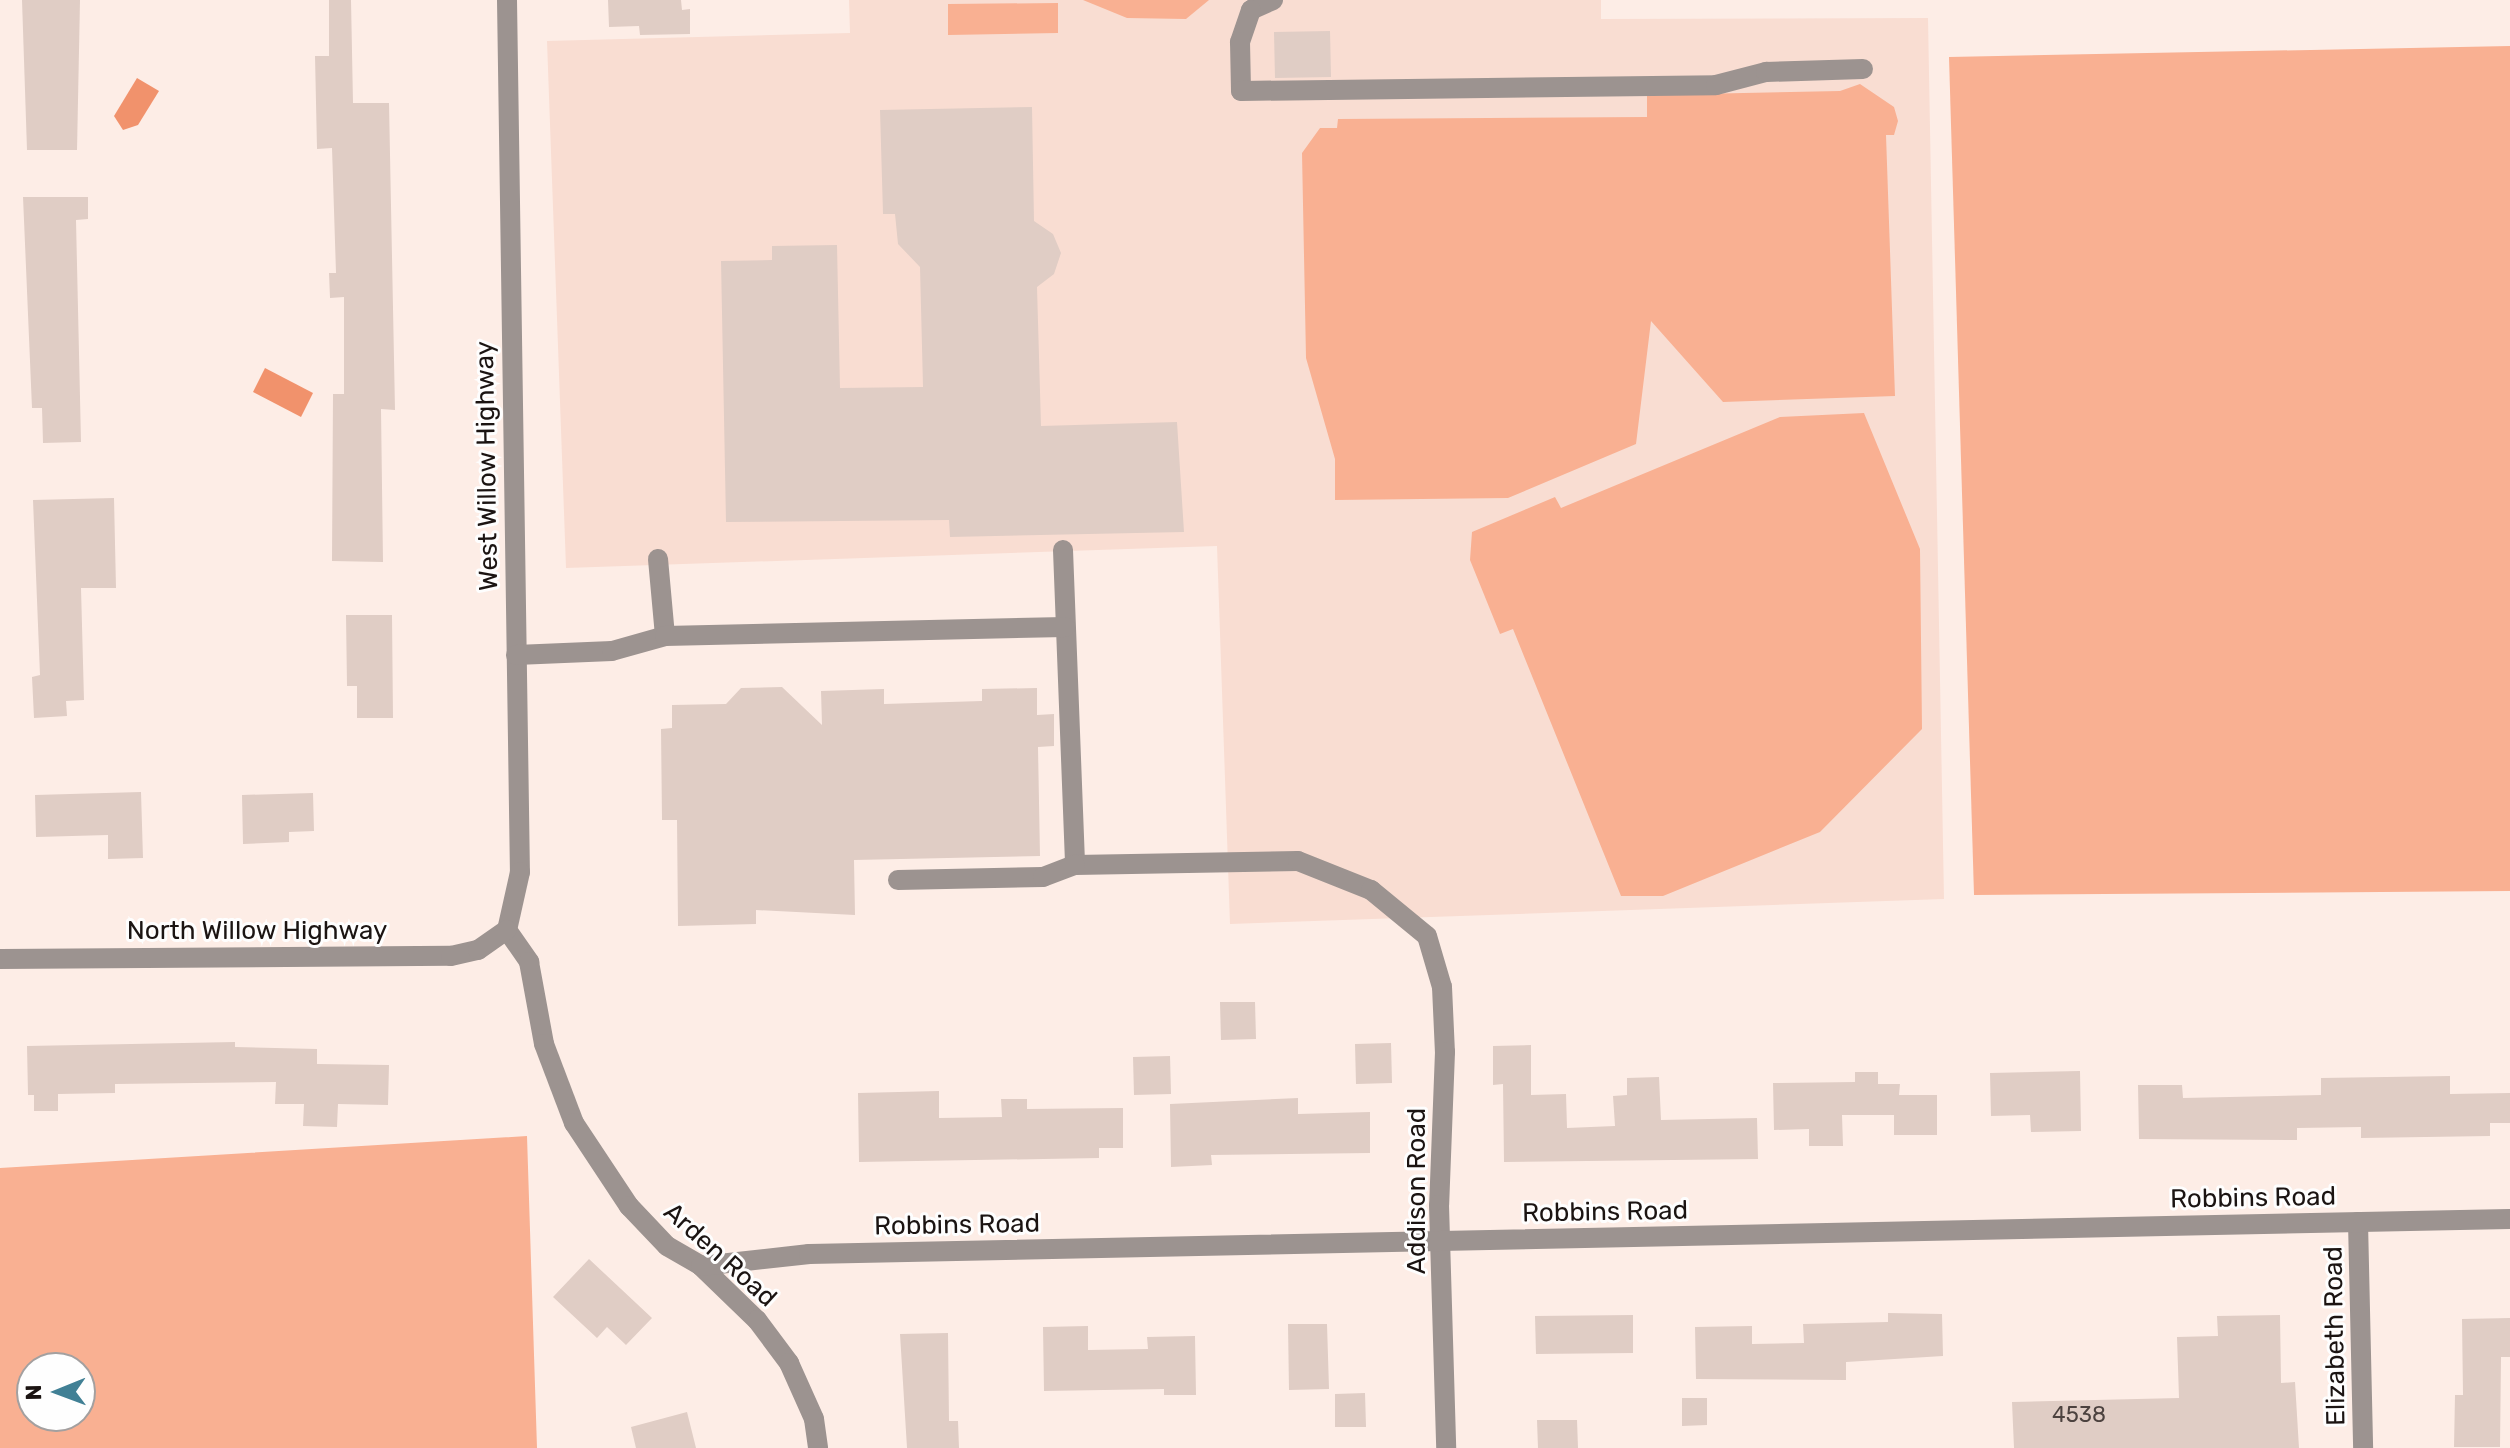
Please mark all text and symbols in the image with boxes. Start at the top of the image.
street label: West Willow Highway [469,340,505,592]
street label: North Willow Highway [126,915,388,947]
street label: Addison Road [1401,1108,1433,1274]
street label: Robbins Road [2170,1181,2336,1215]
street label: Robbins Road [1522,1195,1688,1229]
street label: Arden Road [657,1196,783,1314]
street label: Robbins Road [874,1208,1040,1242]
street label: Elizabeth Road [2318,1246,2352,1426]
north arrow [16,1352,96,1432]
text: N [20,1384,47,1401]
house number: 4538 [2052,1402,2106,1428]

